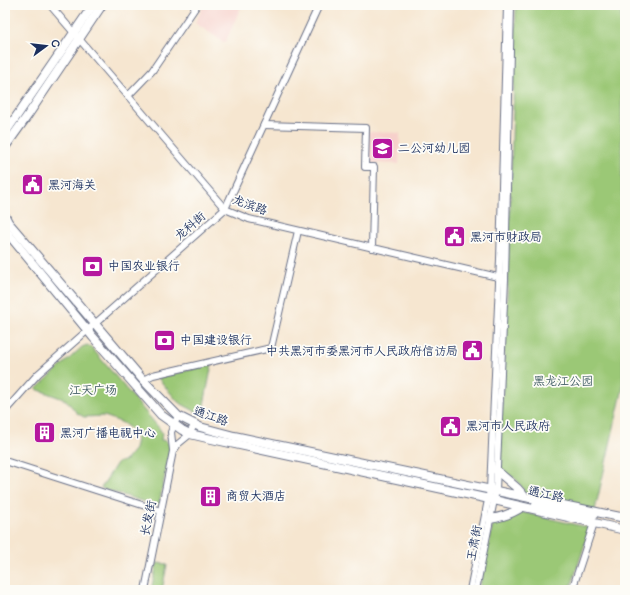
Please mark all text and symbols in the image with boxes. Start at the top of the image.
north arrow [26,26,66,66]
text: С [48,38,63,49]
school or university icon: 二公河幼儿园 [370,135,396,161]
place label: 二公河幼儿园 [398,141,470,156]
public building icon: 黑河海关 [20,172,46,198]
place label: 黑河海关 [48,178,96,193]
street label: 龙滨路 [230,192,269,219]
street label: 龙科街 [172,209,209,244]
public building icon: 黑河市财政局 [442,224,468,250]
place label: 黑河市财政局 [470,230,542,245]
bank icon: 中国农业银行 [80,253,106,279]
place label: 中国农业银行 [108,259,180,274]
bank icon: 中国建设银行 [151,327,177,353]
place label: 中国建设银行 [180,333,252,348]
public building icon: 中共黑河市委黑河市人民政府信访局 [460,338,486,364]
place label: 中共黑河市委黑河市人民政府信访局 [266,344,458,359]
park label: 黑龙江公园 [533,374,593,389]
park label: 江天广场 [69,383,117,398]
street label: 通江路 [191,404,230,429]
public building icon: 黑河市人民政府 [437,413,463,439]
place label: 黑河市人民政府 [466,419,550,434]
building icon: 黑河广播电视中心 [32,420,58,446]
place label: 黑河广播电视中心 [60,426,156,441]
building icon: 商贸大酒店 [198,483,224,509]
street label: 通江路 [527,483,565,506]
place label: 商贸大酒店 [226,489,286,504]
street label: 长发街 [137,499,160,537]
street label: 王肃街 [464,524,485,562]

